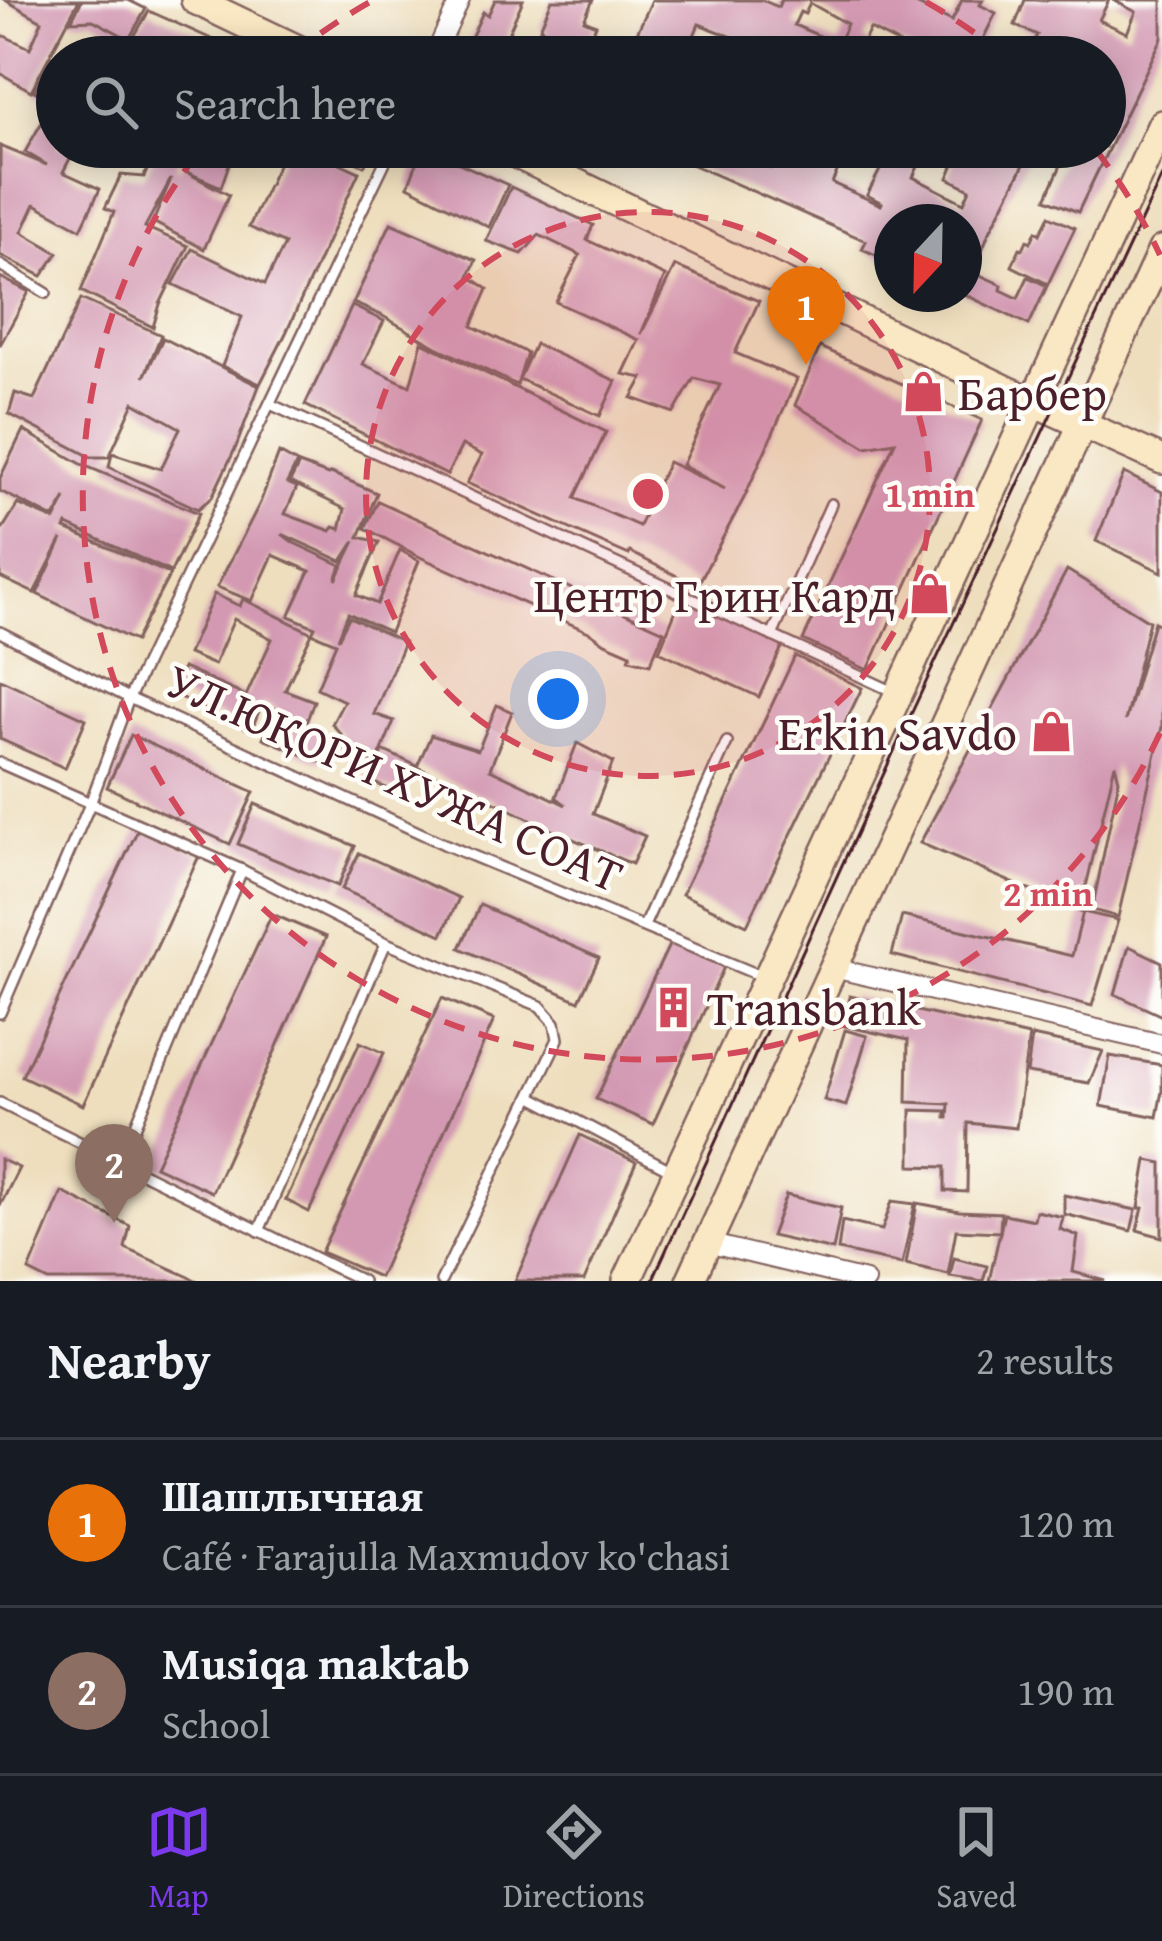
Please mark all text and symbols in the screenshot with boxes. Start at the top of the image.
search box [36,36,1126,168]
icon: search [78,69,144,135]
text: Search here [174,70,396,135]
north arrow [874,204,982,312]
pin: 1 [767,266,845,365]
place label: Барбер [958,357,1107,428]
shop icon: Барбер [901,369,947,415]
text: 1 min [885,467,975,520]
centre of rings [627,473,669,515]
place label: Центр Грин Кард [534,559,895,630]
shop icon: Центр Грин Кард [906,571,952,617]
street label: УЛ.ЮҚОРИ ХУЖА СОАТ [155,644,635,910]
your location [528,669,588,729]
place label: Erkin Savdo [778,697,1017,768]
shop icon: Erkin Savdo [1028,709,1074,755]
text: 2 min [1003,866,1093,919]
place label: Transbank [707,972,921,1043]
building icon: Transbank [650,984,696,1030]
pin: 2 [75,1124,153,1223]
text: Nearby [48,1322,211,1397]
text: 2 results [976,1331,1114,1388]
text: Шашлычная [162,1462,423,1527]
text: 1 [77,1494,97,1551]
text: 120 m [1017,1494,1114,1551]
text: Café · Farajulla Maxmudov ko'chasi [162,1527,730,1584]
text: Musiqa maktab [162,1630,470,1695]
text: 2 [77,1662,97,1719]
text: 190 m [1017,1662,1114,1719]
text: School [162,1695,270,1752]
tab: Map [146,1799,212,1919]
tab: Directions [503,1799,645,1919]
tab: Saved [936,1799,1016,1919]

